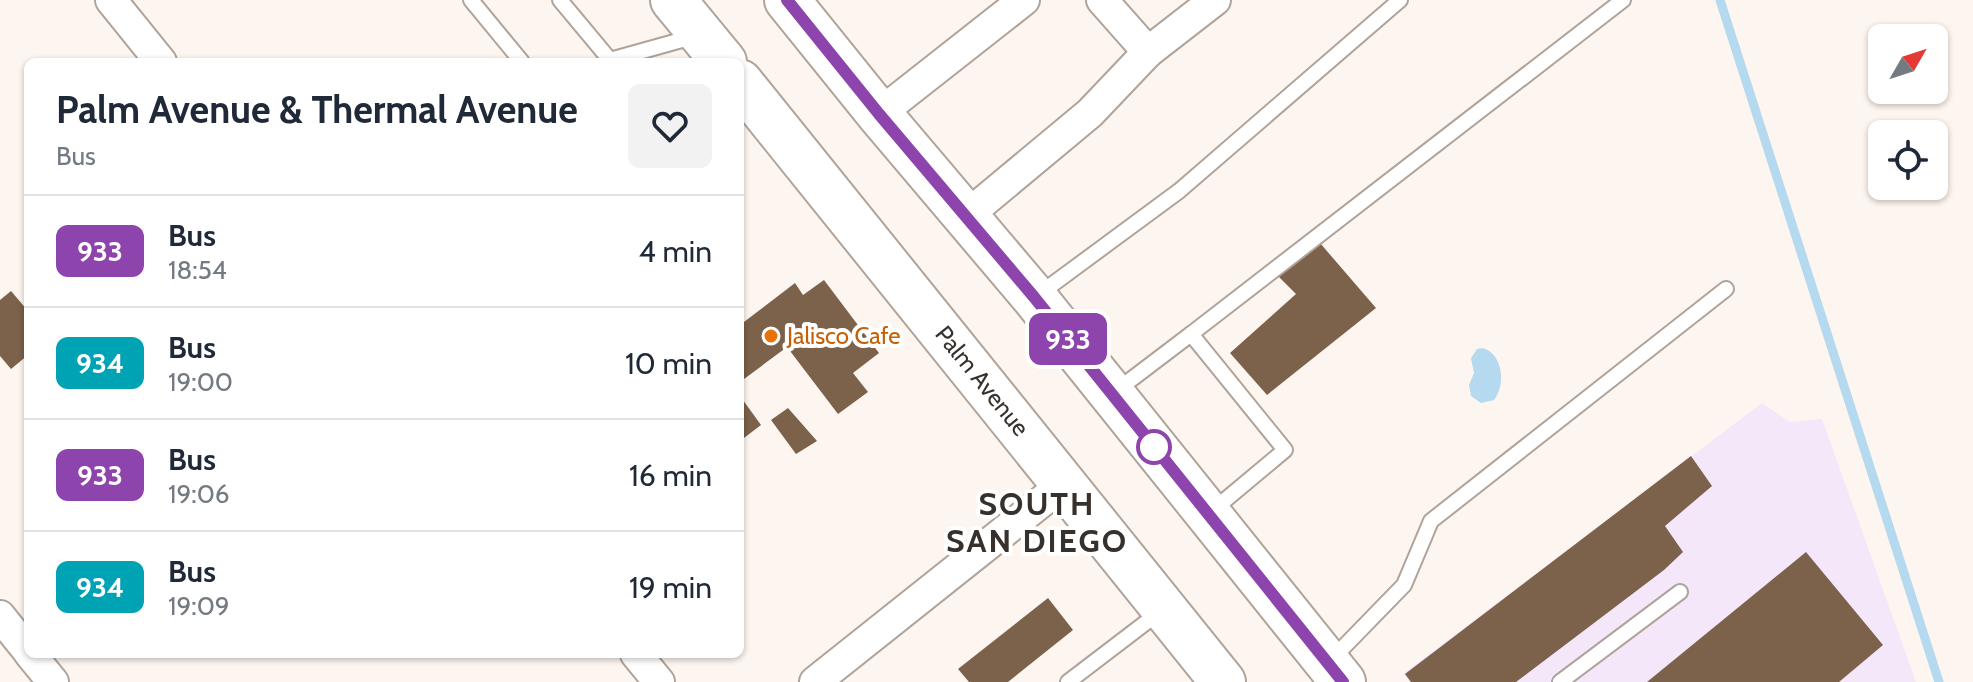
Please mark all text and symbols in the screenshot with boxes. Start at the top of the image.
north arrow [1868,24,1948,104]
map controls [1868,24,1948,200]
button: heart [628,84,712,168]
text: Palm Avenue & Thermal Avenue [56,86,578,133]
button: locate [1868,120,1948,200]
text: Bus [56,140,96,172]
text: Bus [168,217,216,254]
text: 4 min [638,233,712,270]
text: 933 [77,234,123,268]
text: 18:54 [168,254,227,286]
line badge: 933 [1022,313,1114,365]
street label: Palm Avenue [929,320,1036,442]
place label: Jalisco Cafe [786,321,901,350]
text: 933 [1045,322,1091,356]
marker: Jalisco Cafe [762,327,780,345]
text: Bus [168,329,216,366]
text: 10 min [625,345,712,382]
text: 934 [76,346,124,380]
text: 19:00 [168,366,233,398]
unlabelled marker [1137,430,1171,464]
text: Bus [168,441,216,478]
text: 16 min [629,457,712,494]
text: 933 [77,458,123,492]
text: 19:06 [168,478,230,510]
district label: SOUTH SAN DIEGO [946,484,1128,560]
text: Bus [168,553,216,590]
text: 19 min [629,569,712,606]
text: 934 [76,570,124,604]
text: 19:09 [168,590,230,622]

